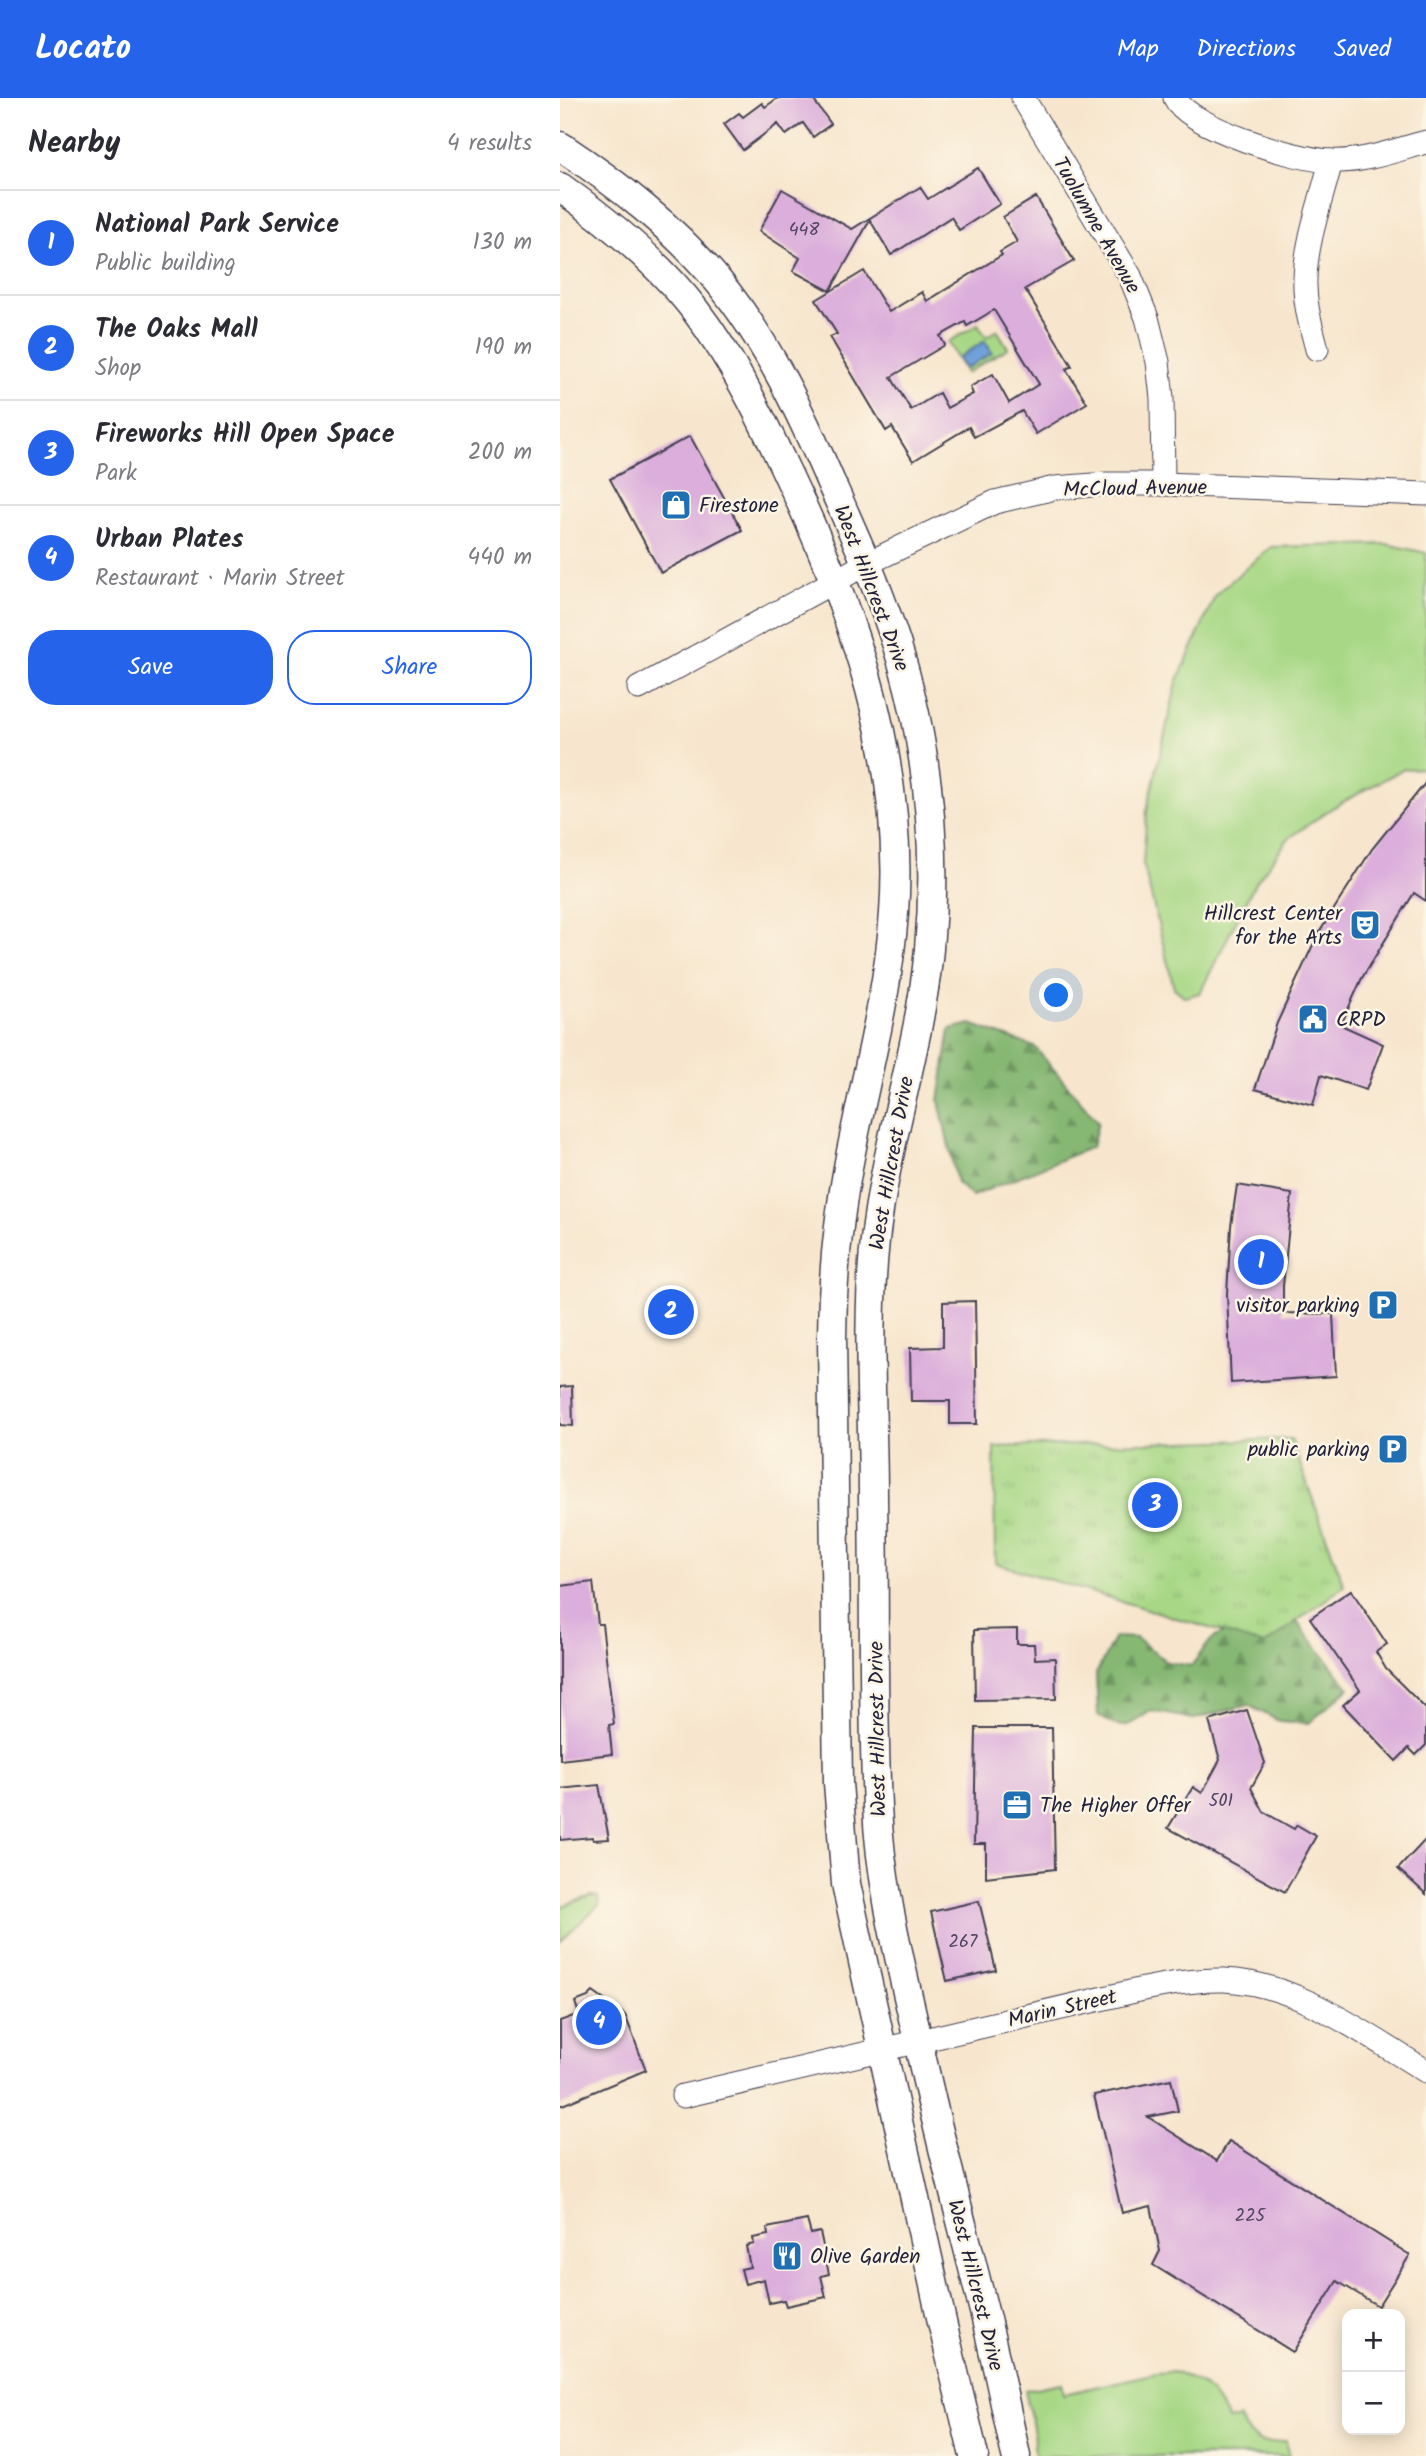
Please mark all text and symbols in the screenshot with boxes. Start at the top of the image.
text: Locato [35,23,131,76]
text: Map [1117,30,1159,69]
text: Directions [1197,30,1296,69]
text: Saved [1334,30,1391,69]
text: Nearby [28,120,120,168]
text: 4 results [447,126,532,162]
street label: Tuolumne Avenue [1043,151,1149,301]
text: National Park Service [95,204,339,246]
house number: 448 [789,216,819,245]
text: 1 [48,225,54,261]
text: 130 m [473,225,532,261]
text: Public building [95,246,236,282]
text: The Oaks Mall [95,309,258,351]
text: 2 [44,330,58,366]
text: 190 m [475,330,532,366]
text: Shop [95,351,141,387]
text: Fireworks Hill Open Space [95,414,394,456]
text: 3 [45,435,57,471]
text: 200 m [468,435,532,471]
text: Park [95,456,137,492]
street label: McCloud Avenue [1063,472,1208,507]
shop icon: Firestone [659,488,693,522]
place label: Firestone [699,490,779,523]
street label: West Hillcrest Drive [824,501,918,677]
text: Urban Plates [95,519,243,561]
text: 4 [45,540,57,576]
text: 440 m [468,540,532,576]
text: Restaurant · Marin Street [95,561,345,597]
button: Save [28,630,273,705]
button: Share [287,630,532,705]
place label: Hillcrest Center for the Arts [1204,898,1343,955]
theatre icon: Hillcrest Center for the Arts [1348,908,1382,942]
your location [1039,978,1073,1012]
public building icon: CRPD [1296,1002,1330,1036]
place label: CRPD [1336,1004,1386,1037]
street label: West Hillcrest Drive [861,1073,924,1253]
pin: 1 [1238,1236,1284,1288]
pin: 2 [648,1286,694,1338]
parking icon: visitor parking [1366,1288,1400,1322]
place label: visitor parking [1236,1290,1360,1323]
parking icon: public parking [1376,1432,1410,1466]
place label: public parking [1247,1434,1370,1467]
pin: 3 [1132,1479,1178,1531]
street label: West Hillcrest Drive [860,1640,897,1817]
house number: 501 [1209,1787,1233,1816]
office icon: The Higher Offer [1000,1788,1034,1822]
place label: The Higher Offer [1040,1790,1192,1823]
house number: 267 [949,1928,978,1957]
street label: Marin Street [1004,1981,1121,2038]
pin: 4 [576,1996,622,2048]
street label: West Hillcrest Drive [937,2196,1012,2375]
house number: 225 [1235,2202,1267,2231]
restaurant icon: Olive Garden [770,2239,804,2273]
place label: Olive Garden [810,2241,921,2274]
map controls [1342,2309,1405,2435]
button: + [1342,2309,1405,2372]
button: − [1342,2372,1405,2435]

